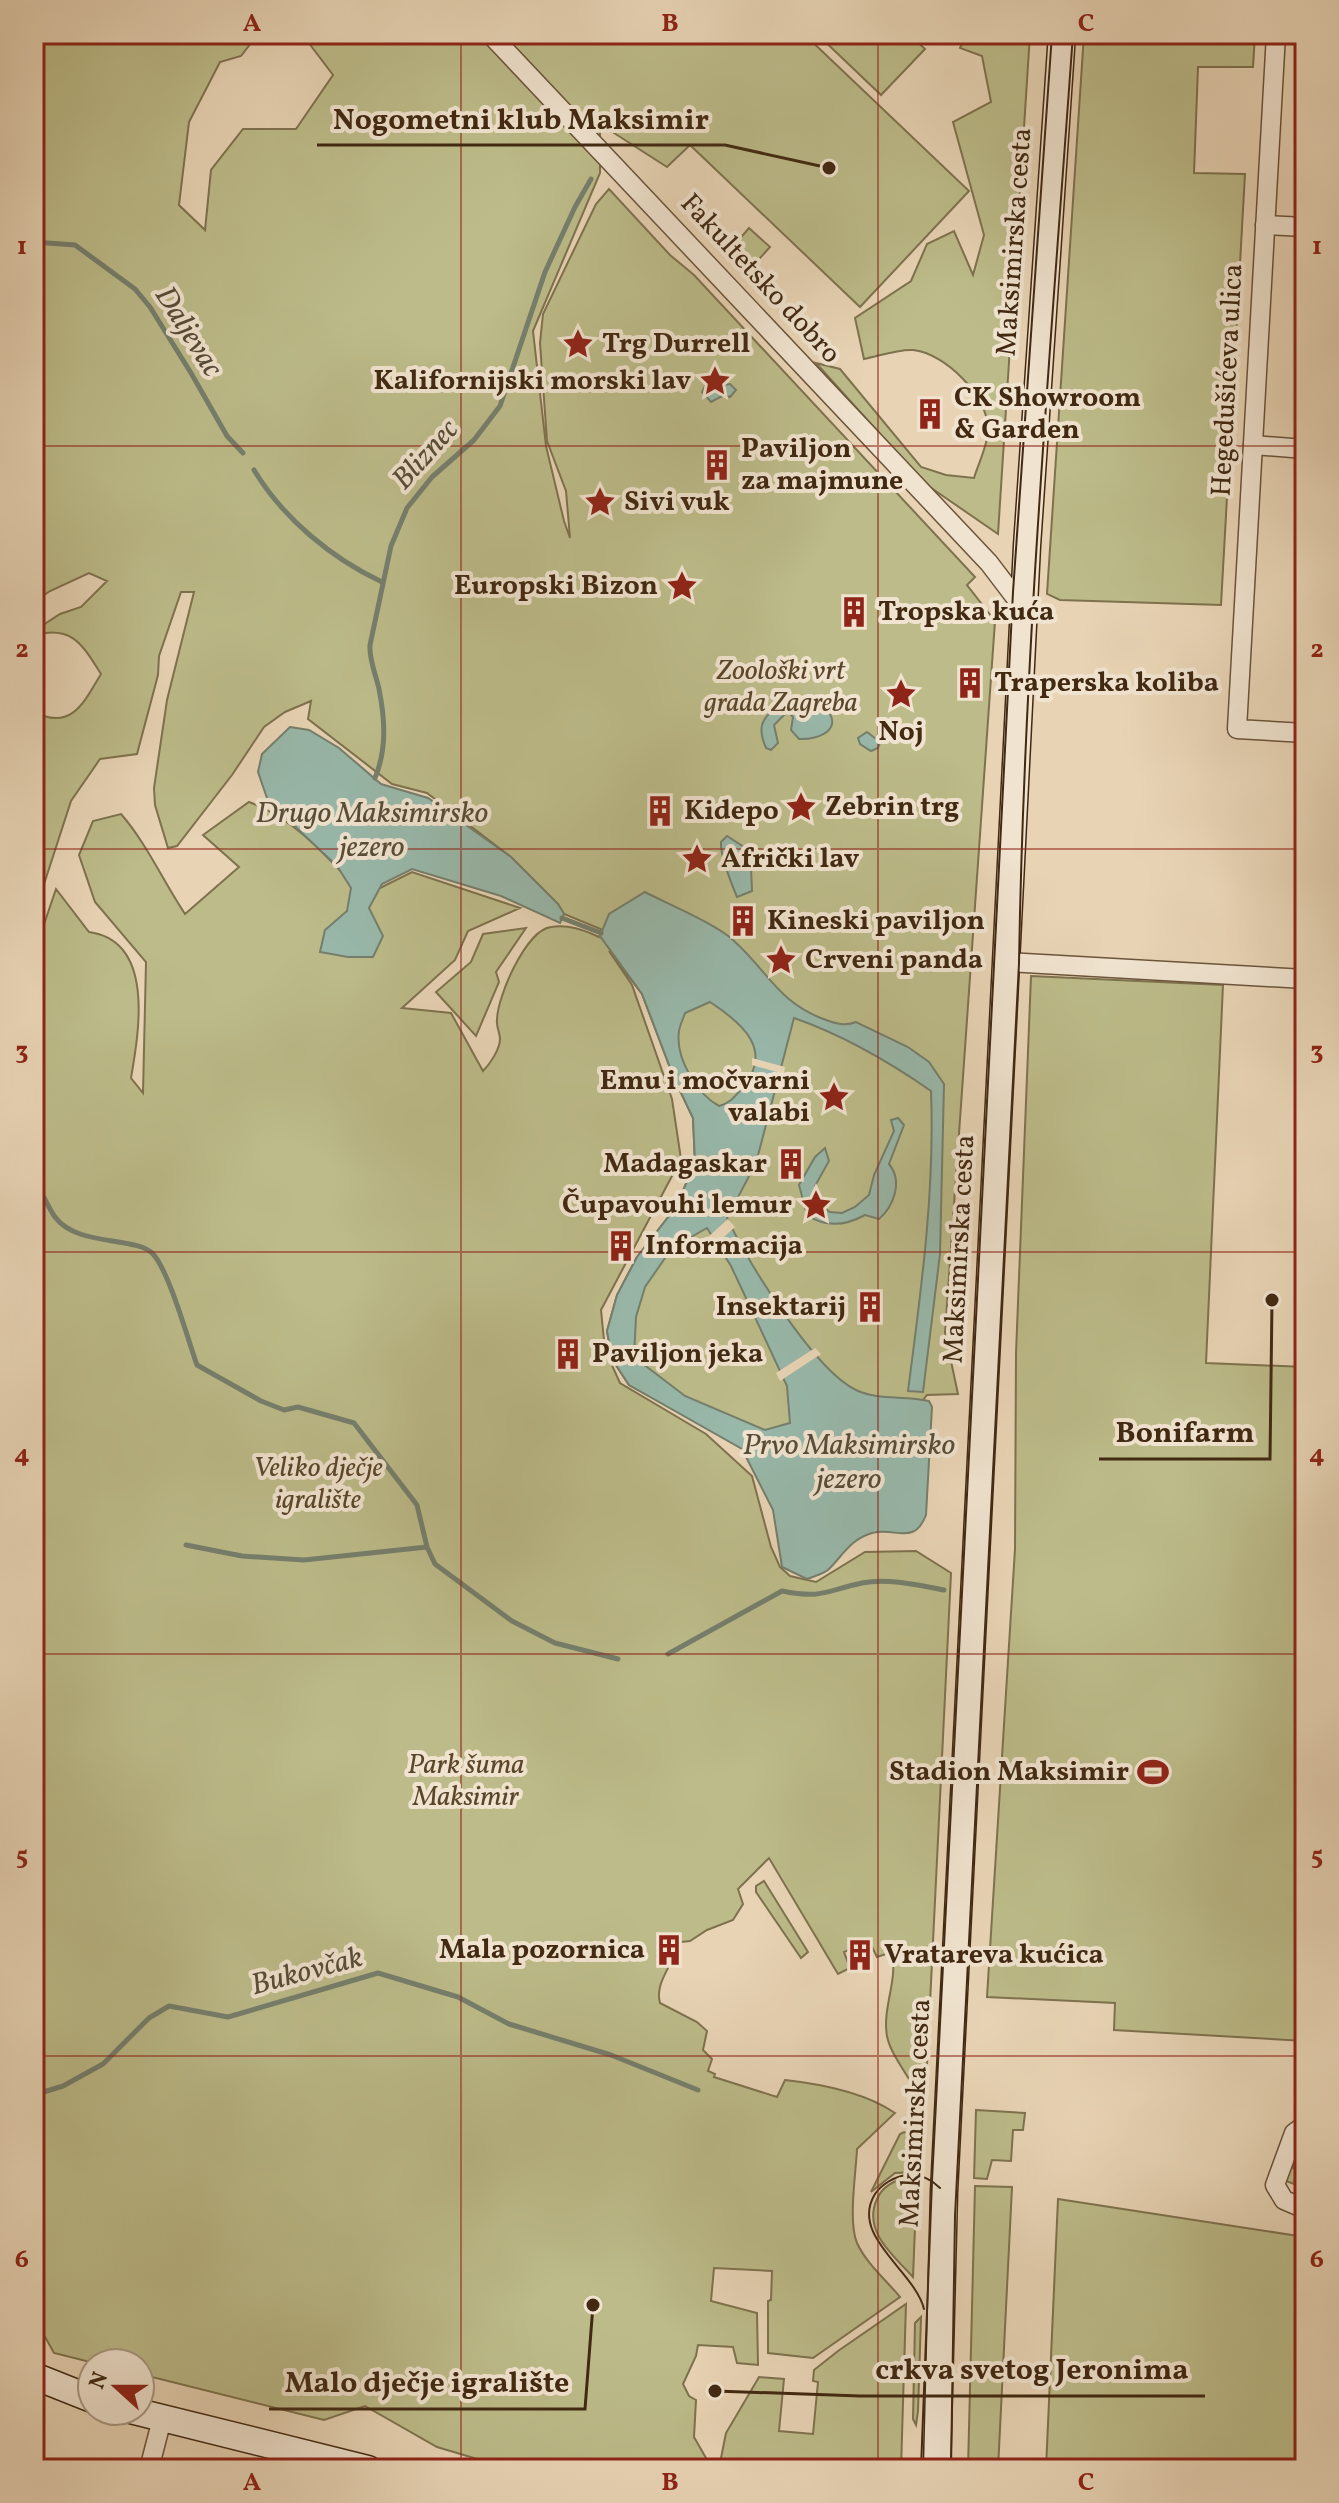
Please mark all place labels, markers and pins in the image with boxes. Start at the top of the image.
callout: Nogometni klub Maksimir [317,91,725,145]
place label: Trg Durrell [602,325,750,364]
place icon: Trg Durrell [561,327,595,361]
place label: Kalifornijski morski lav [373,362,691,401]
place icon: Kalifornijski morski lav [698,364,732,398]
place label: CK Showroom & Garden [954,379,1141,450]
building icon: CK Showroom & Garden [913,397,947,431]
place label: Paviljon za majmune [741,430,903,501]
building icon: Paviljon za majmune [700,448,734,482]
place label: Sivi vuk [624,483,730,522]
place icon: Sivi vuk [583,485,617,519]
place label: Europski Bizon [454,567,658,606]
place icon: Europski Bizon [665,569,699,603]
place label: Tropska kuća [878,593,1054,632]
building icon: Tropska kuća [837,595,871,629]
place label: Traperska koliba [994,664,1219,703]
building icon: Traperska koliba [953,666,987,700]
place icon: Noj [884,677,918,711]
place label: Noj [878,713,924,752]
place label: Zebrin trg [825,788,959,827]
place icon: Zebrin trg [784,790,818,824]
place label: Kidepo [684,792,779,831]
building icon: Kidepo [643,794,677,828]
place label: Afrički lav [721,840,860,879]
place icon: Afrički lav [680,842,714,876]
place label: Kineski paviljon [767,902,985,941]
building icon: Kineski paviljon [726,904,760,938]
place label: Crveni panda [805,941,983,980]
place icon: Crveni panda [764,943,798,977]
place label: Emu i močvarni valabi [600,1062,810,1133]
place icon: Emu i močvarni valabi [817,1080,851,1114]
place label: Madagaskar [603,1145,767,1184]
building icon: Madagaskar [774,1147,808,1181]
place label: Čupavouhi lemur [562,1186,792,1225]
place icon: Čupavouhi lemur [799,1188,833,1222]
place label: Informacija [645,1227,803,1266]
building icon: Informacija [604,1229,638,1263]
place label: Insektarij [716,1288,846,1327]
building icon: Insektarij [853,1290,887,1324]
place label: Paviljon jeka [592,1335,763,1374]
building icon: Paviljon jeka [551,1337,585,1371]
callout: Bonifarm [1099,1405,1270,1459]
place label: Stadion Maksimir [889,1753,1129,1792]
sports icon: Stadion Maksimir [1136,1755,1170,1789]
place label: Mala pozornica [439,1931,645,1970]
building icon: Mala pozornica [652,1933,686,1967]
place label: Vratareva kućica [884,1936,1104,1975]
building icon: Vratareva kućica [843,1938,877,1972]
callout: crkva svetog Jeronima [860,2342,1205,2396]
callout: Malo dječje igralište [269,2355,585,2409]

